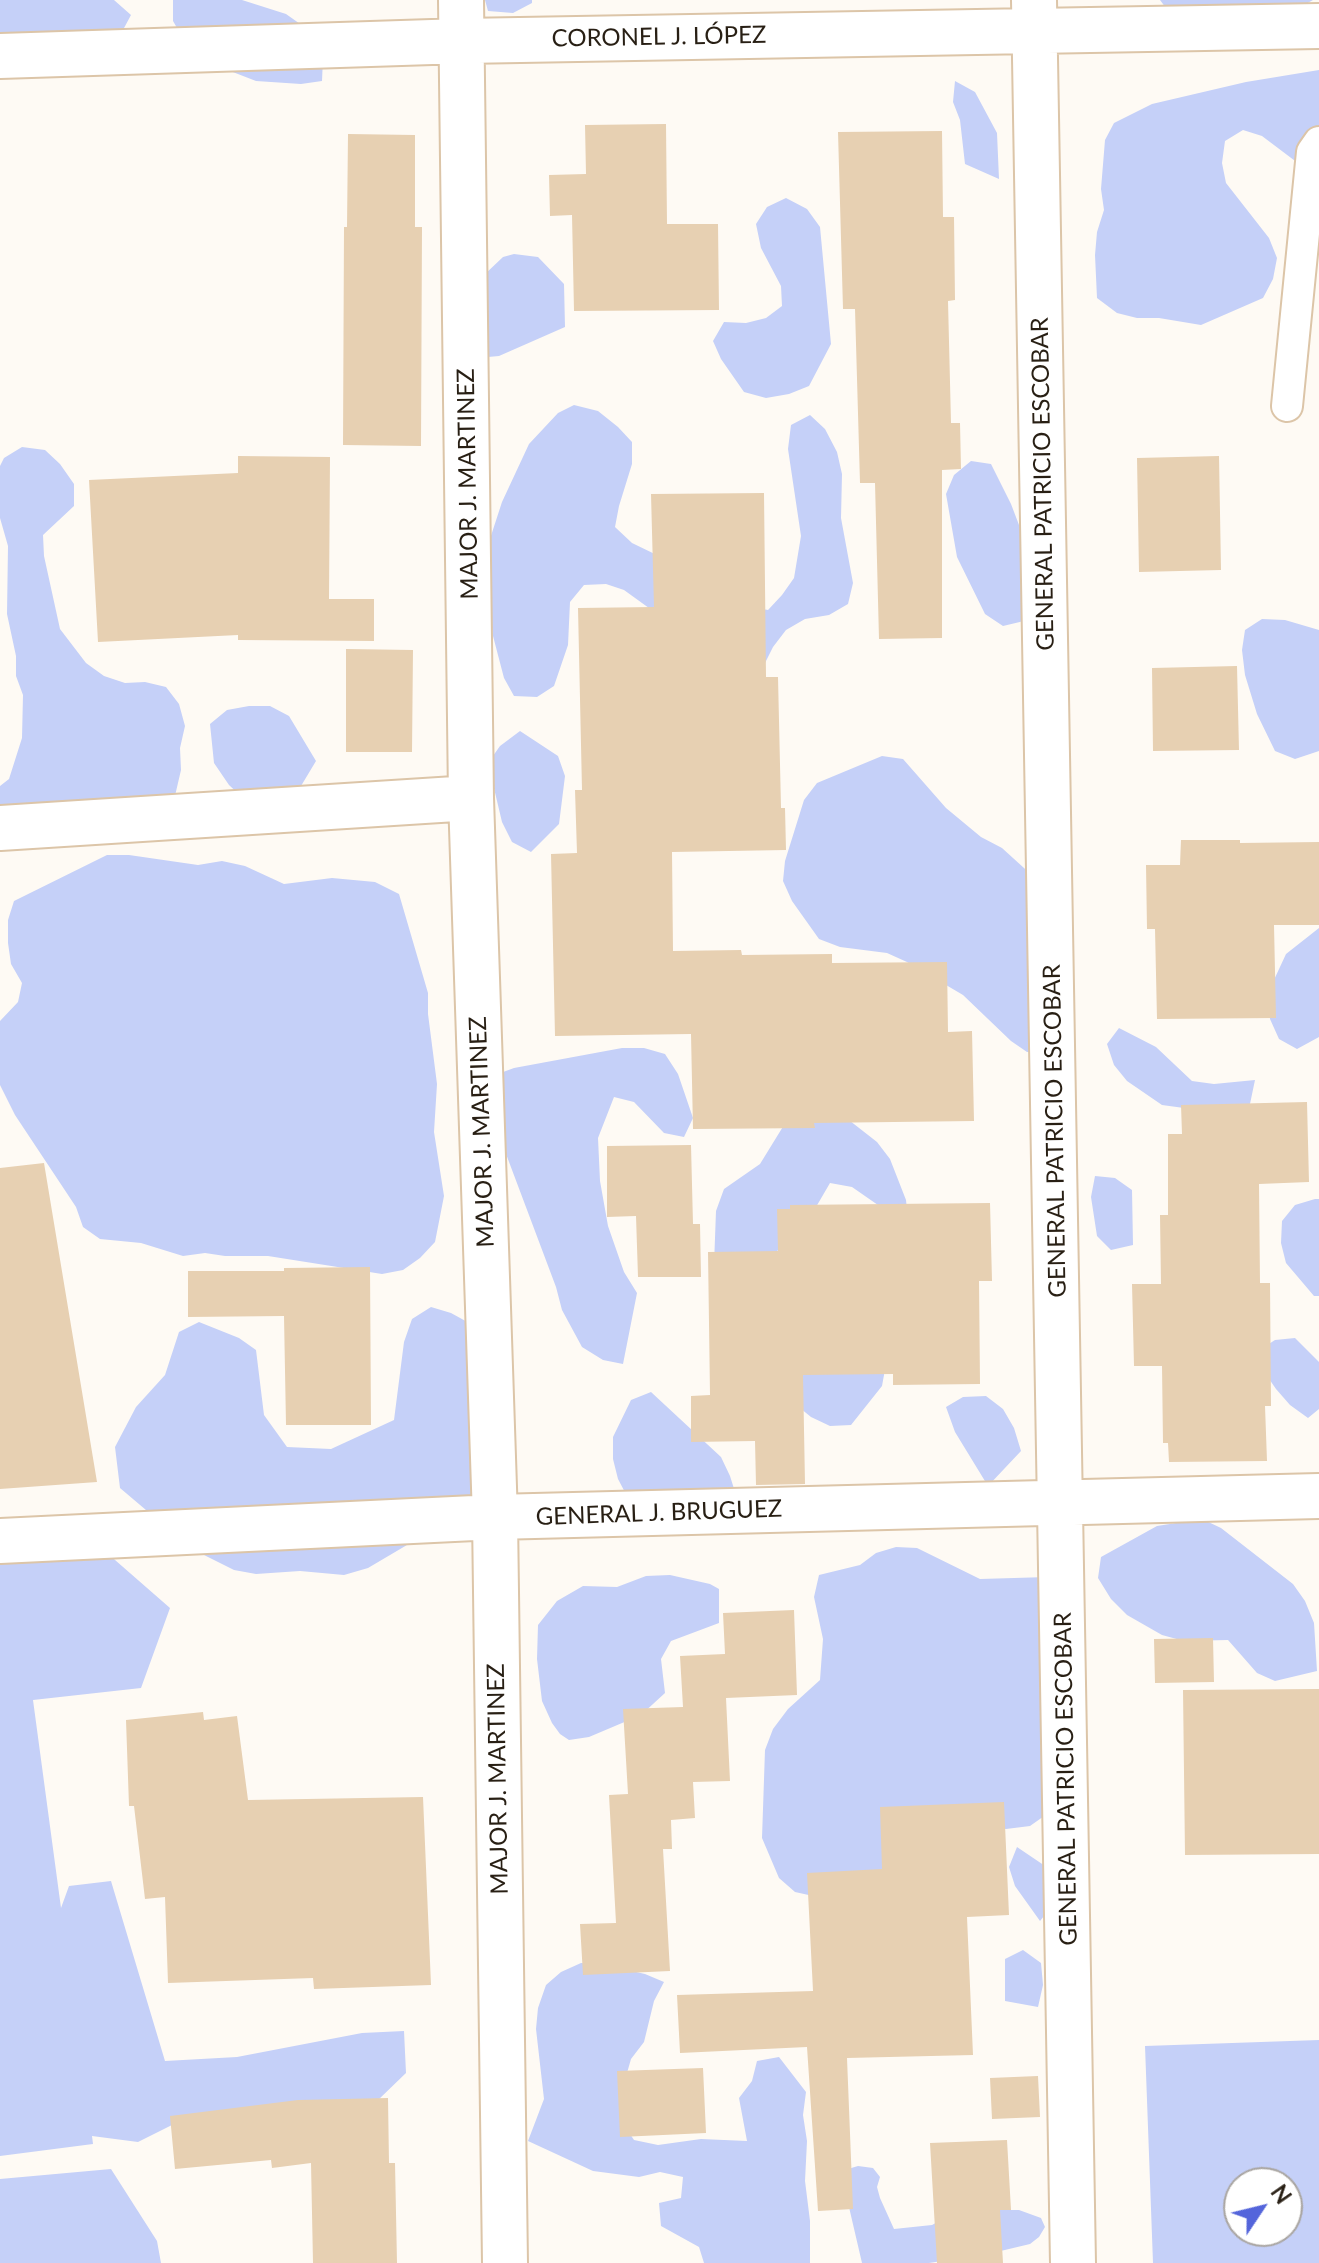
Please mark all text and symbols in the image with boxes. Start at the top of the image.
street label: CORONEL J. LÓPEZ [551,21,767,53]
street label: GENERAL PATRICIO ESCOBAR [1026,317,1060,651]
street label: MAJOR J. MARTINEZ [452,368,484,600]
street label: GENERAL PATRICIO ESCOBAR [1038,964,1072,1298]
street label: MAJOR J. MARTINEZ [464,1016,500,1248]
street label: GENERAL J. BRUGUEZ [535,1494,783,1532]
street label: GENERAL PATRICIO ESCOBAR [1049,1612,1083,1946]
street label: MAJOR J. MARTINEZ [482,1663,514,1895]
north arrow [1223,2167,1303,2247]
text: N [1266,2179,1297,2209]

